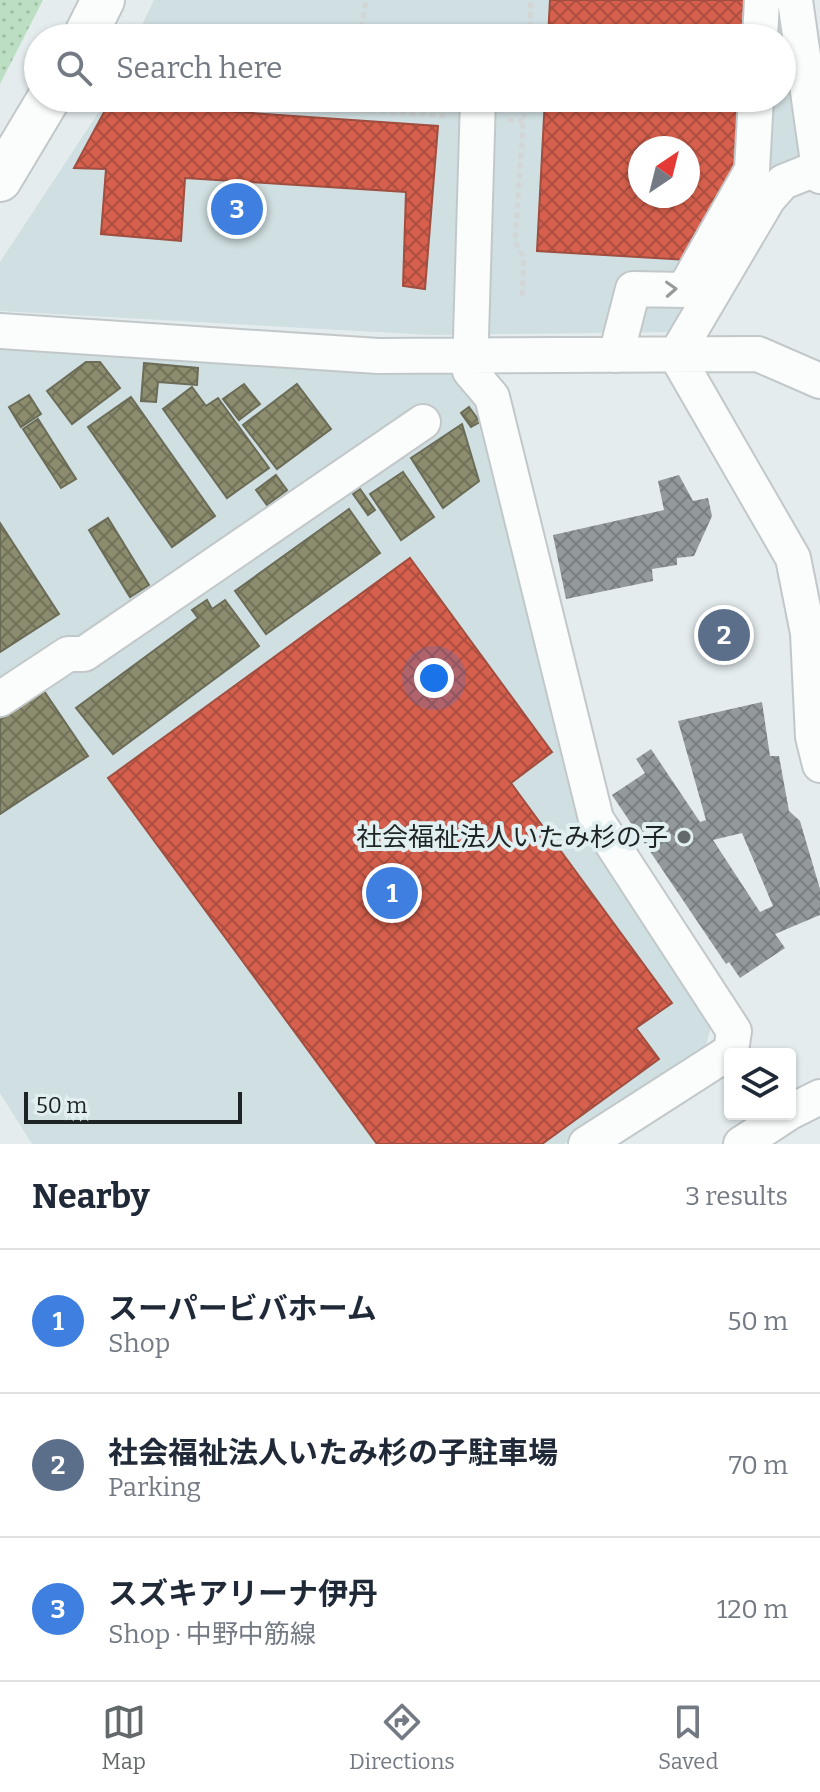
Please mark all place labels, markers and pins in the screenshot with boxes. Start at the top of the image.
pin: 3 [211,179,263,239]
pin: 2 [698,605,750,665]
place label: 社会福祉法人いたみ杉の子 [356,822,668,853]
marker: 社会福祉法人いたみ杉の子 [675,828,693,846]
pin: 1 [366,863,418,923]

